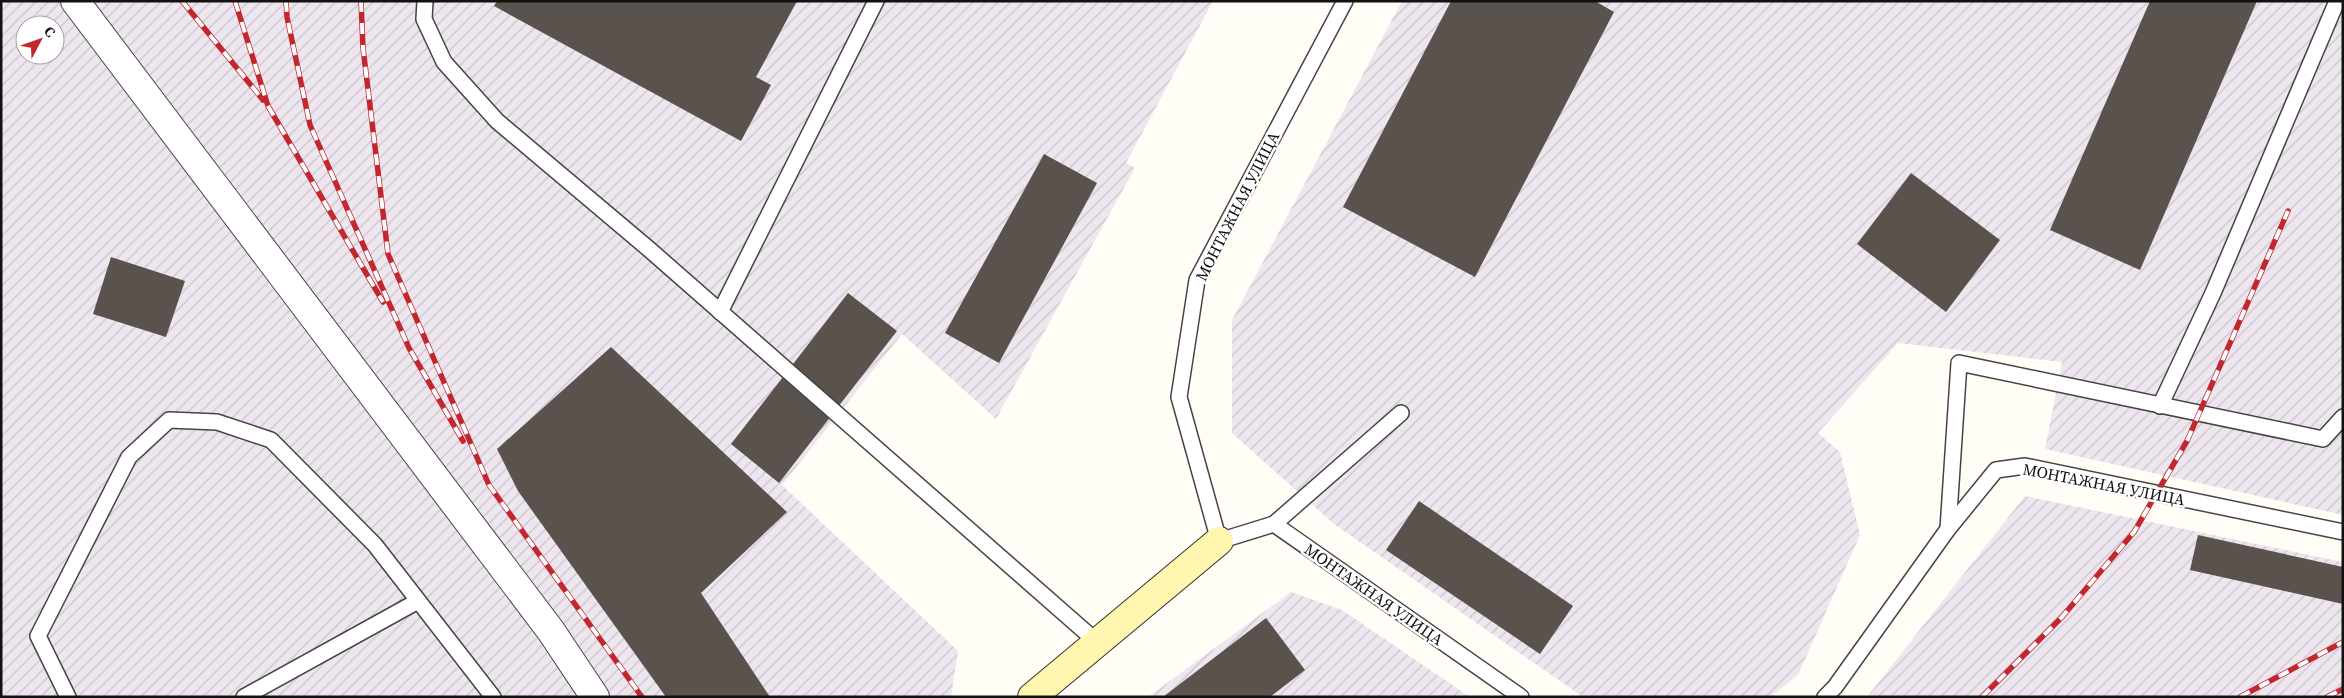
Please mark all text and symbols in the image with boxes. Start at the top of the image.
north arrow [15,15,65,65]
text: С [39,22,60,42]
street label: МОНТАЖНАЯ УЛИЦА [1190,127,1284,284]
street label: МОНТАЖНАЯ УЛИЦА [2021,457,2187,511]
street label: МОНТАЖНАЯ УЛИЦА [1300,538,1448,650]

